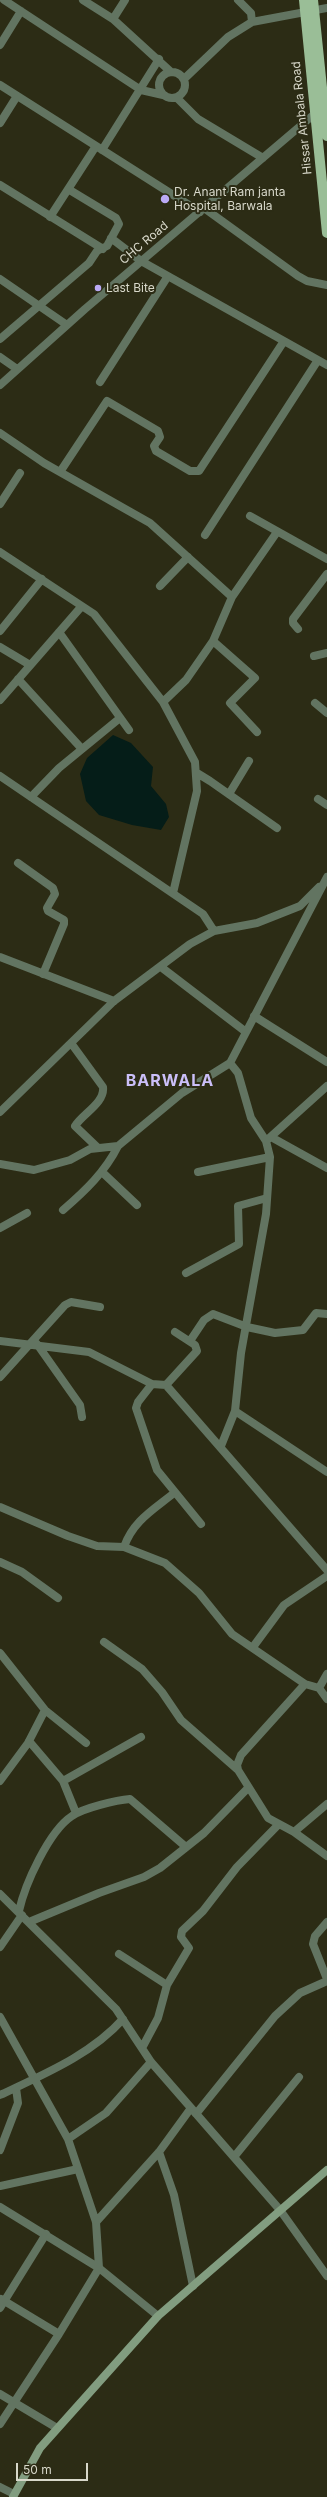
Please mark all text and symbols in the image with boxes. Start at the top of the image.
street label: Hissar Ambala Road [289,61,315,175]
place label: Dr. Anant Ram janta Hospital, Barwala [174,185,286,213]
marker: Dr. Anant Ram janta Hospital, Barwala [159,193,171,205]
street label: CHC Road [117,219,171,267]
place label: Last Bite [106,281,155,295]
marker: Last Bite [93,283,103,293]
district label: BARWALA [126,1071,214,1091]
scale bar [18,2455,90,2481]
text: 50 m [23,2462,52,2477]

